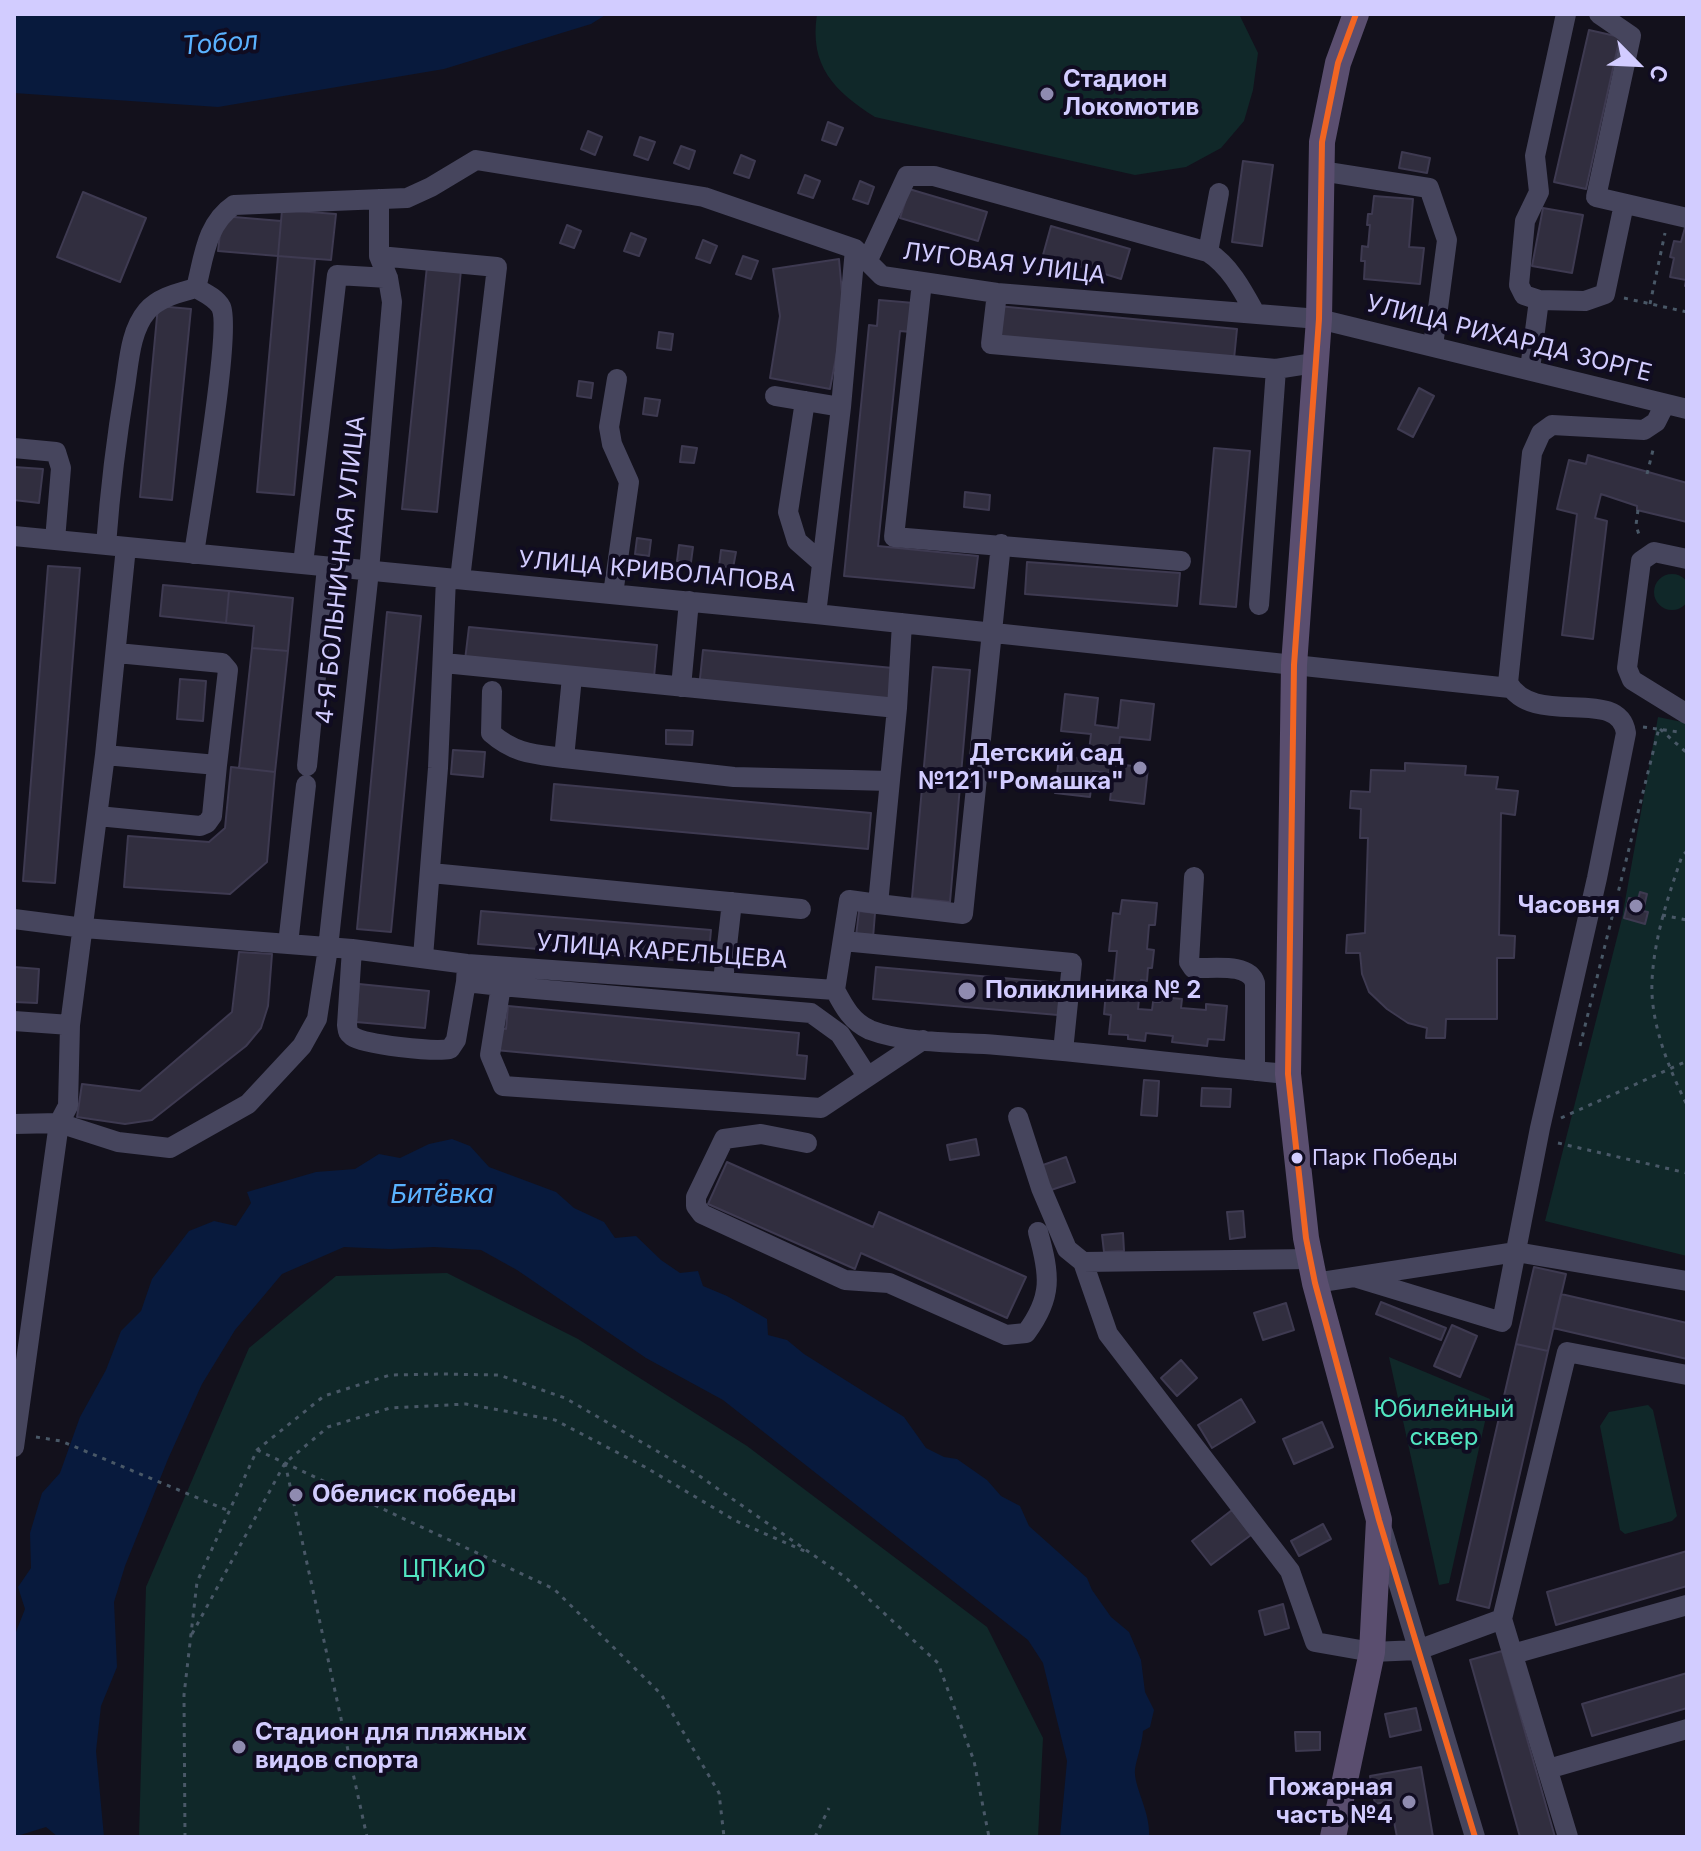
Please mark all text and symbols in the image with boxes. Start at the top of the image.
north arrow [1597,24,1677,104]
water label: Тобол [181,26,259,62]
text: С [1644,61,1674,86]
place label: Стадион Локомотив [1063,66,1199,122]
marker: Стадион Локомотив [1038,85,1056,103]
street label: ЛУГОВАЯ УЛИЦА [901,237,1107,291]
street label: УЛИЦА РИХАРДА ЗОРГЕ [1363,290,1655,388]
street label: 4-Я БОЛЬНИЧНАЯ УЛИЦА [310,414,372,726]
street label: УЛИЦА КРИВОЛАПОВА [517,546,797,598]
place label: Детский сад №121 "Ромашка" [918,740,1124,796]
marker: Детский сад №121 "Ромашка" [1131,759,1149,777]
place label: Часовня [1518,892,1620,920]
marker: Часовня [1627,897,1645,915]
street label: УЛИЦА КАРЕЛЬЦЕВА [535,929,789,975]
place label: Поликлиника № 2 [985,977,1201,1005]
marker: Поликлиника № 2 [956,980,978,1002]
place label: Парк Победы [1312,1145,1458,1171]
marker: Парк Победы [1289,1150,1305,1166]
water label: Битёвка [390,1179,494,1211]
park label: Юбилейный сквер [1374,1396,1514,1452]
place label: Обелиск победы [312,1481,516,1509]
marker: Обелиск победы [287,1486,305,1504]
park label: ЦПКиО [402,1556,486,1584]
place label: Стадион для пляжных видов спорта [255,1719,527,1775]
marker: Стадион для пляжных видов спорта [230,1738,248,1756]
place label: Пожарная часть №4 [1268,1774,1393,1830]
marker: Пожарная часть №4 [1400,1793,1418,1811]

